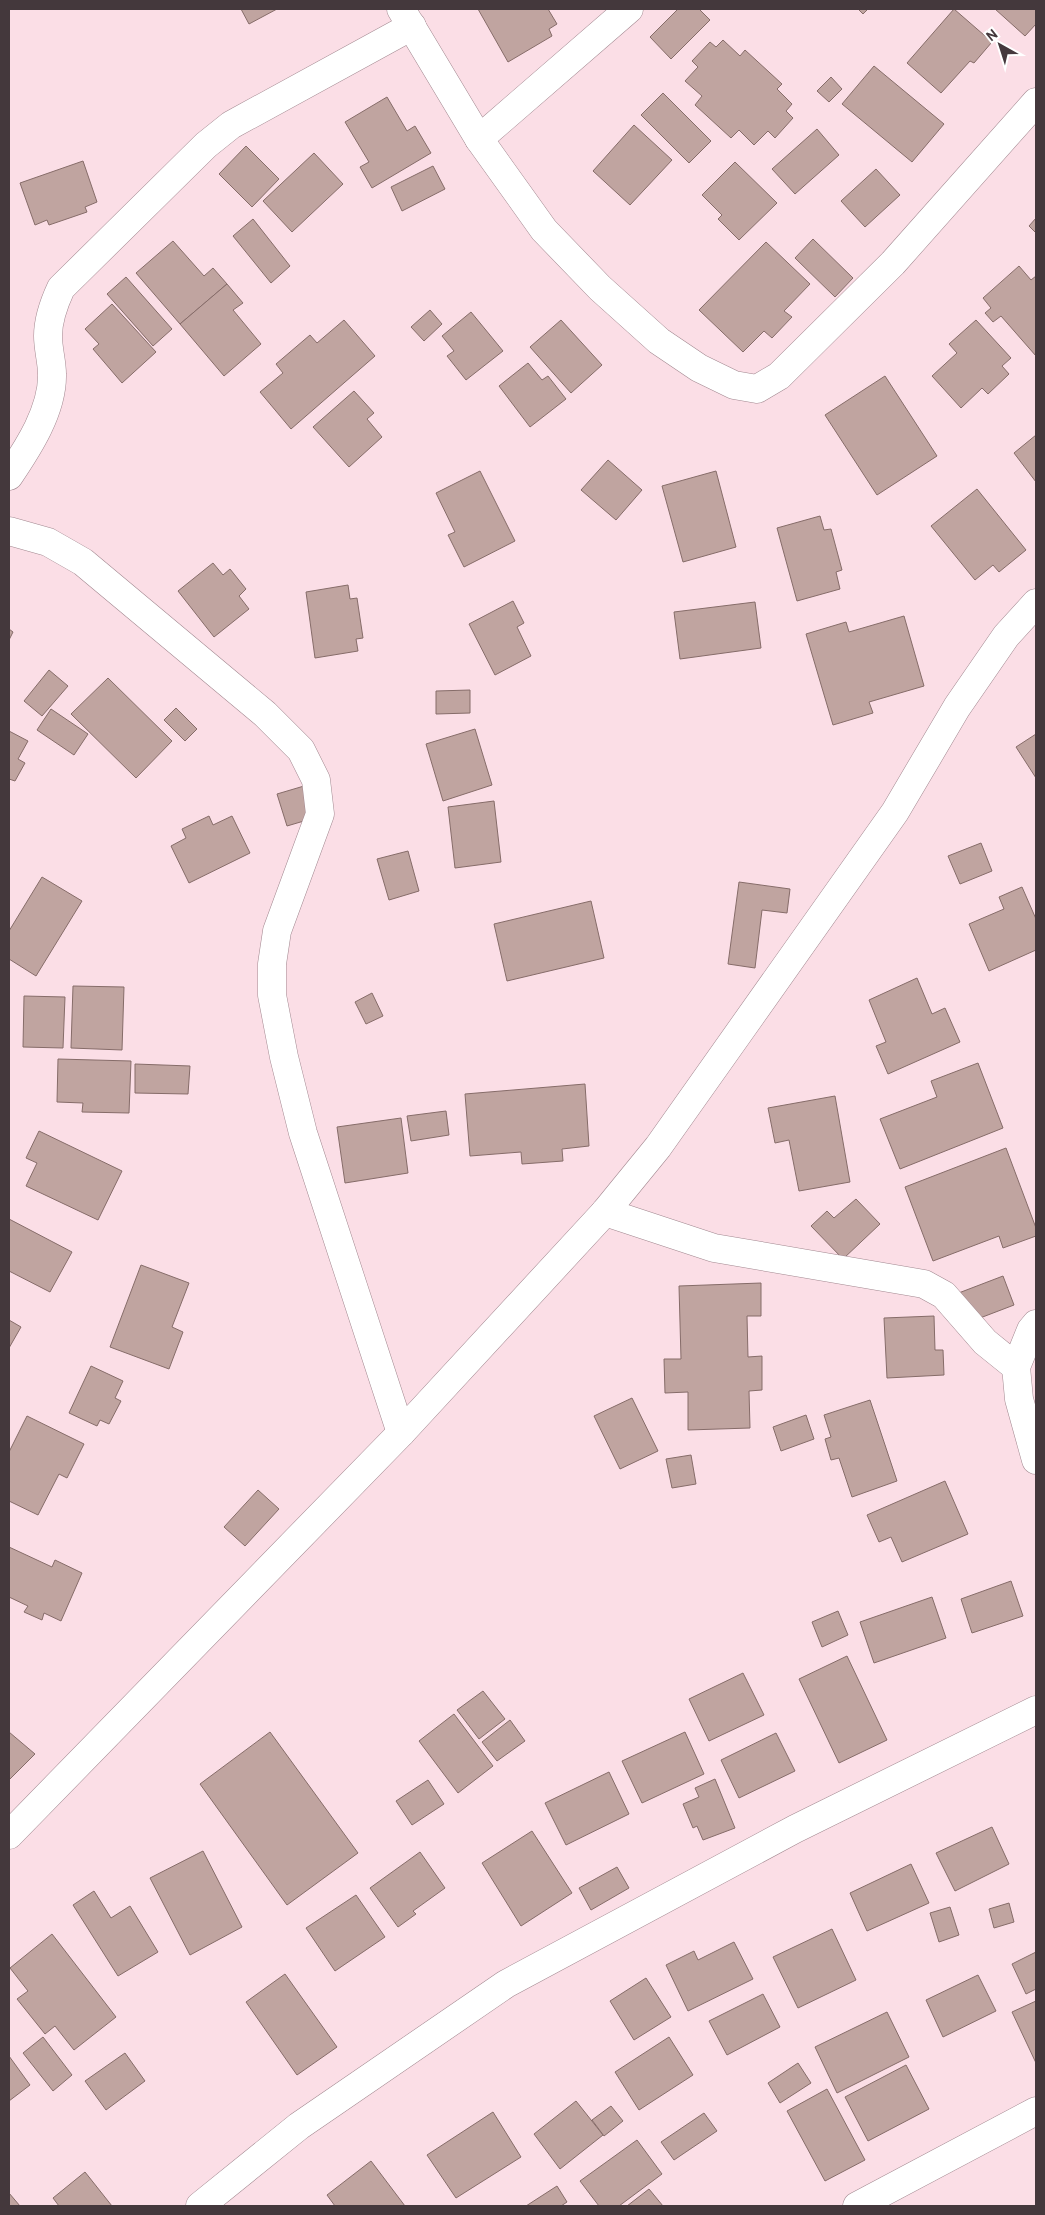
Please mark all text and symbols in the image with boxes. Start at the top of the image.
north arrow [975,20,1025,70]
text: N [984,26,1002,46]

